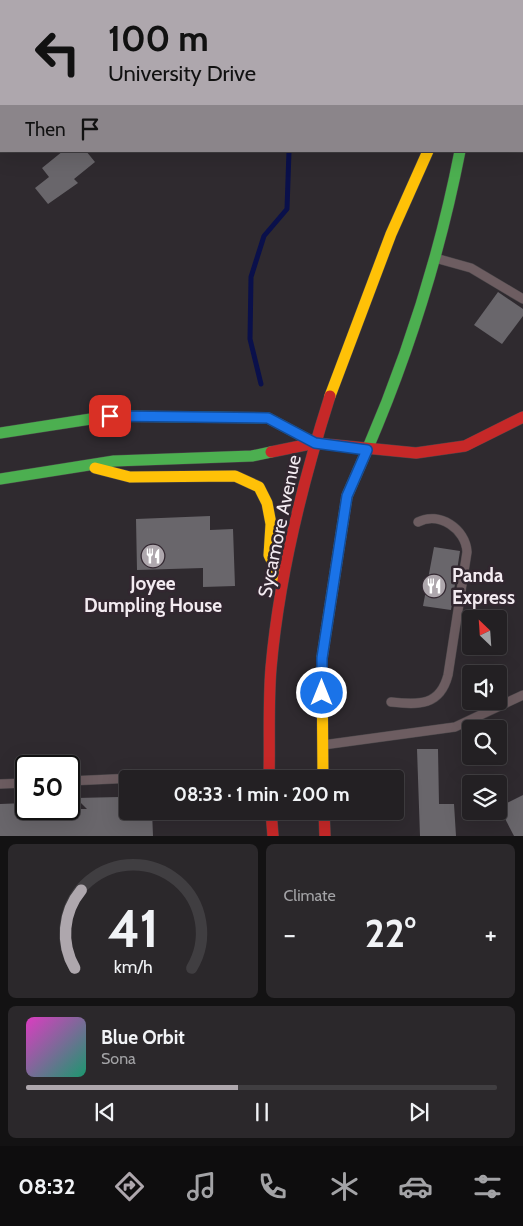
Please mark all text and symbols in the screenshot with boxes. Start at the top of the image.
text: 100 m [108,17,209,60]
icon: left [25,20,90,85]
text: University Drive [108,60,256,87]
icon: arrive [76,115,104,143]
text: Then [25,118,66,141]
pin [89,395,131,437]
icon: arrive [96,402,124,430]
street label: Sycamore Avenue [253,453,306,599]
restaurant icon: Joyee Dumpling House [140,543,166,569]
place label: Panda Express [452,564,515,609]
place label: Joyee Dumpling House [84,572,222,617]
restaurant icon: Panda Express [421,573,447,599]
north arrow [462,610,508,655]
map controls [462,610,507,820]
button: sound [462,665,507,710]
position arrow [295,666,347,718]
button: search [462,720,507,765]
speed limit sign: 50 [15,755,80,820]
button: layers [462,775,507,820]
text: 08:33 · 1 min · 200 m [173,783,350,806]
text: Climate [284,886,336,905]
text: 41 [107,897,158,960]
text: 22° [365,910,416,957]
text: − [284,917,296,951]
text: + [485,917,497,951]
text: km/h [113,956,152,977]
text: Blue Orbit [101,1026,185,1049]
text: Sona [101,1049,136,1068]
icon: previous [91,1098,119,1126]
icon: pause [248,1098,276,1126]
icon: next [405,1098,433,1126]
icon: directions [112,1169,147,1204]
icon: music [184,1169,219,1204]
icon: phone [255,1169,290,1204]
icon: climate [327,1169,362,1204]
icon: car [398,1169,433,1204]
icon: filters [470,1169,505,1204]
text: 08:32 [18,1173,75,1200]

